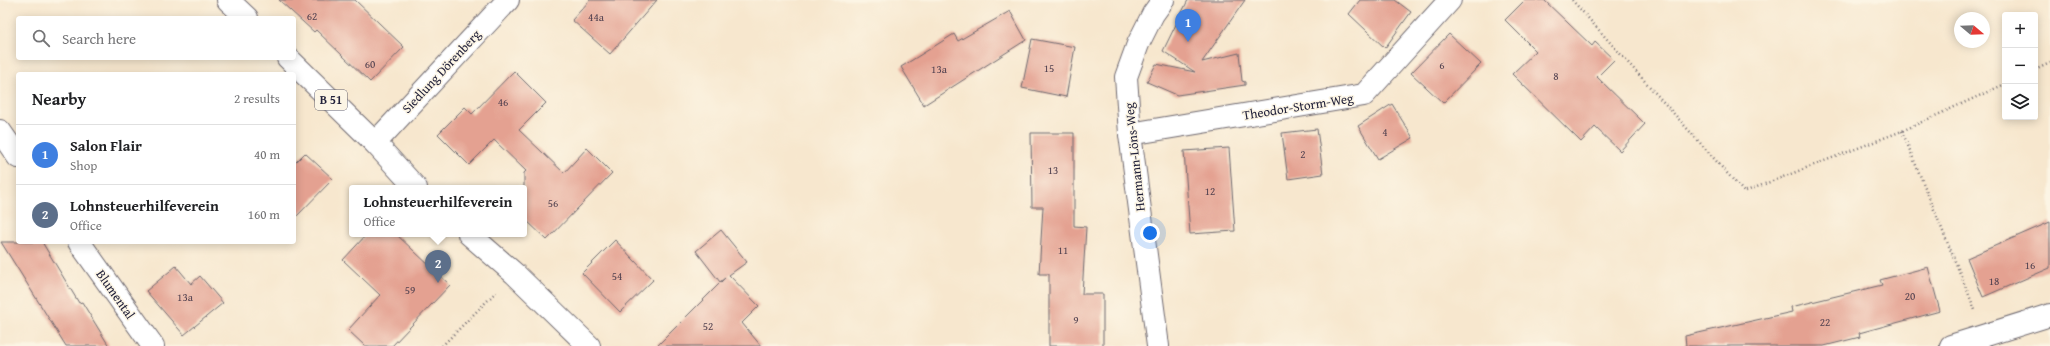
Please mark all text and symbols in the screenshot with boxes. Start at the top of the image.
house number: 62 [307,8,317,24]
house number: 44a [588,9,605,25]
pin: 1 [1175,9,1201,42]
north arrow [1954,12,1990,48]
map controls [2002,12,2038,120]
button: + [2002,12,2038,48]
search box [16,16,296,60]
street label: Siedlung Dörenberg [398,25,486,117]
icon: search [30,27,52,49]
text: Search here [62,28,136,49]
button: − [2002,48,2038,84]
house number: 60 [365,56,375,72]
house number: 6 [1439,57,1445,73]
house number: 15 [1044,60,1054,76]
house number: 13a [931,61,948,77]
house number: 8 [1553,68,1559,84]
button: layers [2002,84,2038,120]
text: Nearby [32,86,86,111]
street label: Theodor-Storm-Weg [1241,88,1355,125]
text: 2 results [234,89,280,108]
road number: B 51 [315,90,347,110]
house number: 46 [498,94,508,110]
street label: Hermann-Löns-Weg [1119,101,1150,212]
house number: 4 [1382,124,1388,140]
text: Salon Flair [70,135,142,156]
text: 1 [42,145,48,164]
text: 40 m [254,145,280,164]
house number: 2 [1300,146,1306,162]
text: Shop [70,156,97,175]
house number: 13 [1048,162,1058,178]
house number: 12 [1205,183,1215,199]
popup [349,185,527,237]
text: Lohnsteuerhilfeverein [364,191,512,212]
text: Lohnsteuerhilfeverein [70,195,219,216]
house number: 56 [548,195,558,211]
text: 2 [42,205,48,224]
text: 160 m [248,205,280,224]
text: Office [364,212,395,231]
text: Office [70,216,102,235]
your location [1140,223,1160,243]
house number: 11 [1058,242,1068,258]
pin: 2 [425,250,451,283]
house number: 16 [2025,257,2035,273]
street label: Blumental [92,266,140,323]
house number: 54 [612,268,622,284]
house number: 18 [1989,273,1999,289]
house number: 59 [405,282,415,298]
house number: 20 [1905,288,1915,304]
house number: 13a [177,289,194,305]
house number: 9 [1073,312,1079,328]
house number: 22 [1820,314,1830,330]
house number: 52 [703,318,713,334]

